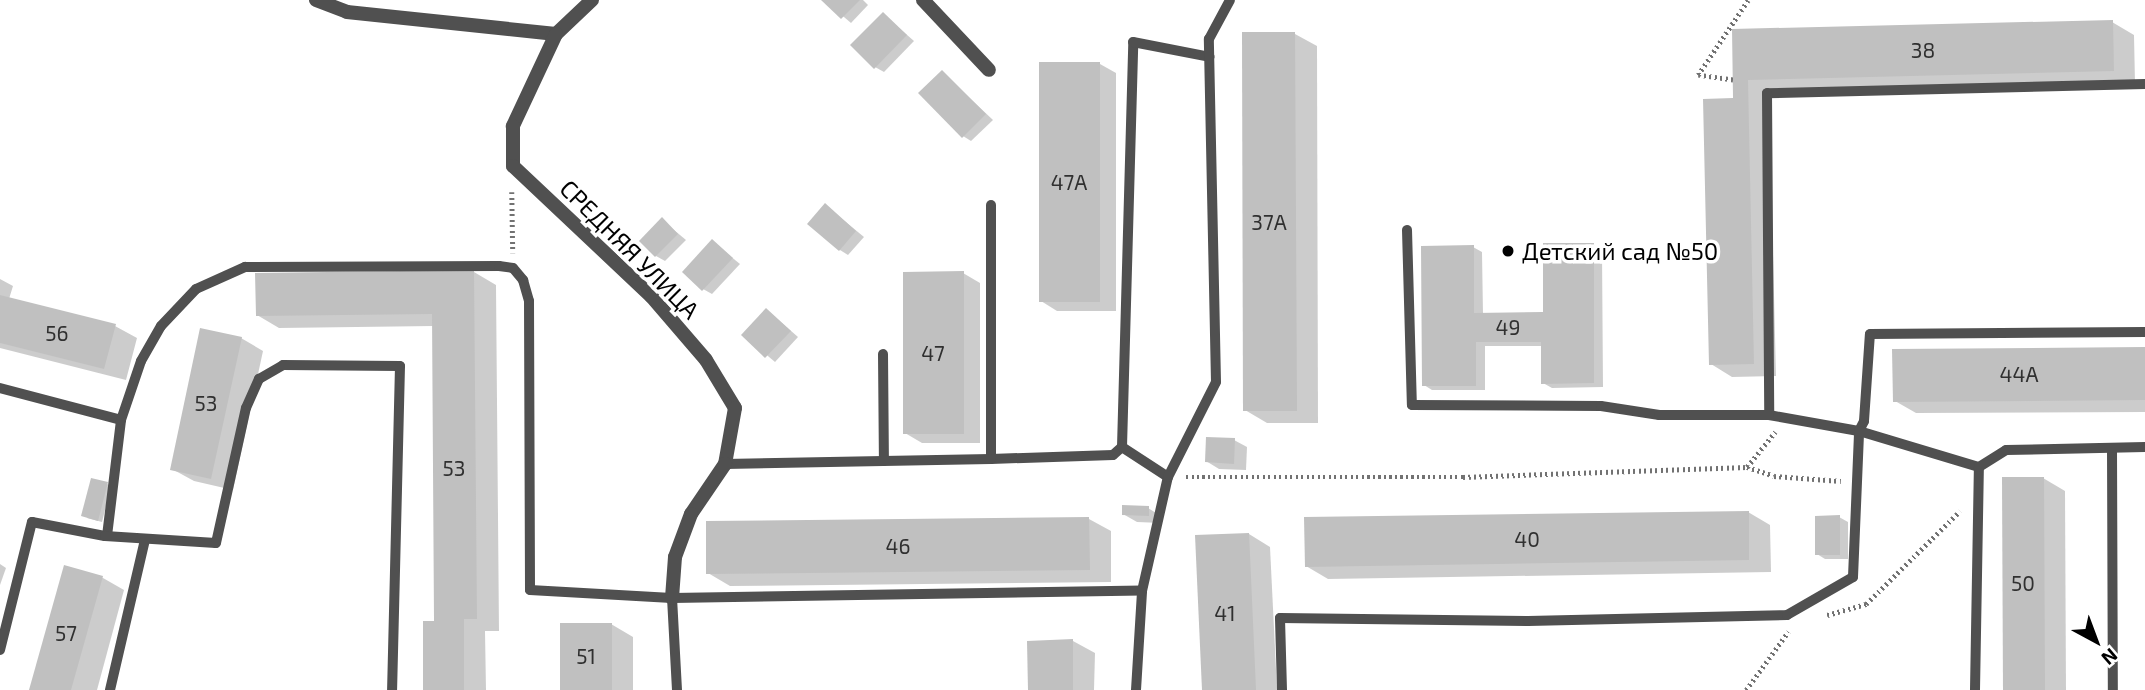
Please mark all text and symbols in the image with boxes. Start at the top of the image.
house number: 38 [1911,37,1935,63]
house number: 47А [1051,169,1087,195]
street label: СРЕДНЯЯ УЛИЦА [554,173,706,325]
house number: 37А [1251,209,1287,235]
place label: Детский сад №50 [1522,237,1718,265]
marker: Детский сад №50 [1500,243,1516,259]
house number: 49 [1496,314,1520,340]
house number: 56 [45,320,69,346]
house number: 47 [921,340,945,366]
house number: 44А [2000,361,2038,387]
house number: 53 [195,390,217,416]
house number: 53 [443,455,465,481]
house number: 40 [1514,526,1540,552]
house number: 46 [886,533,910,559]
house number: 50 [2011,570,2035,596]
house number: 41 [1214,600,1236,626]
north arrow [2061,606,2131,676]
house number: 57 [55,620,77,646]
house number: 51 [576,643,596,669]
text: N [2097,644,2123,670]

